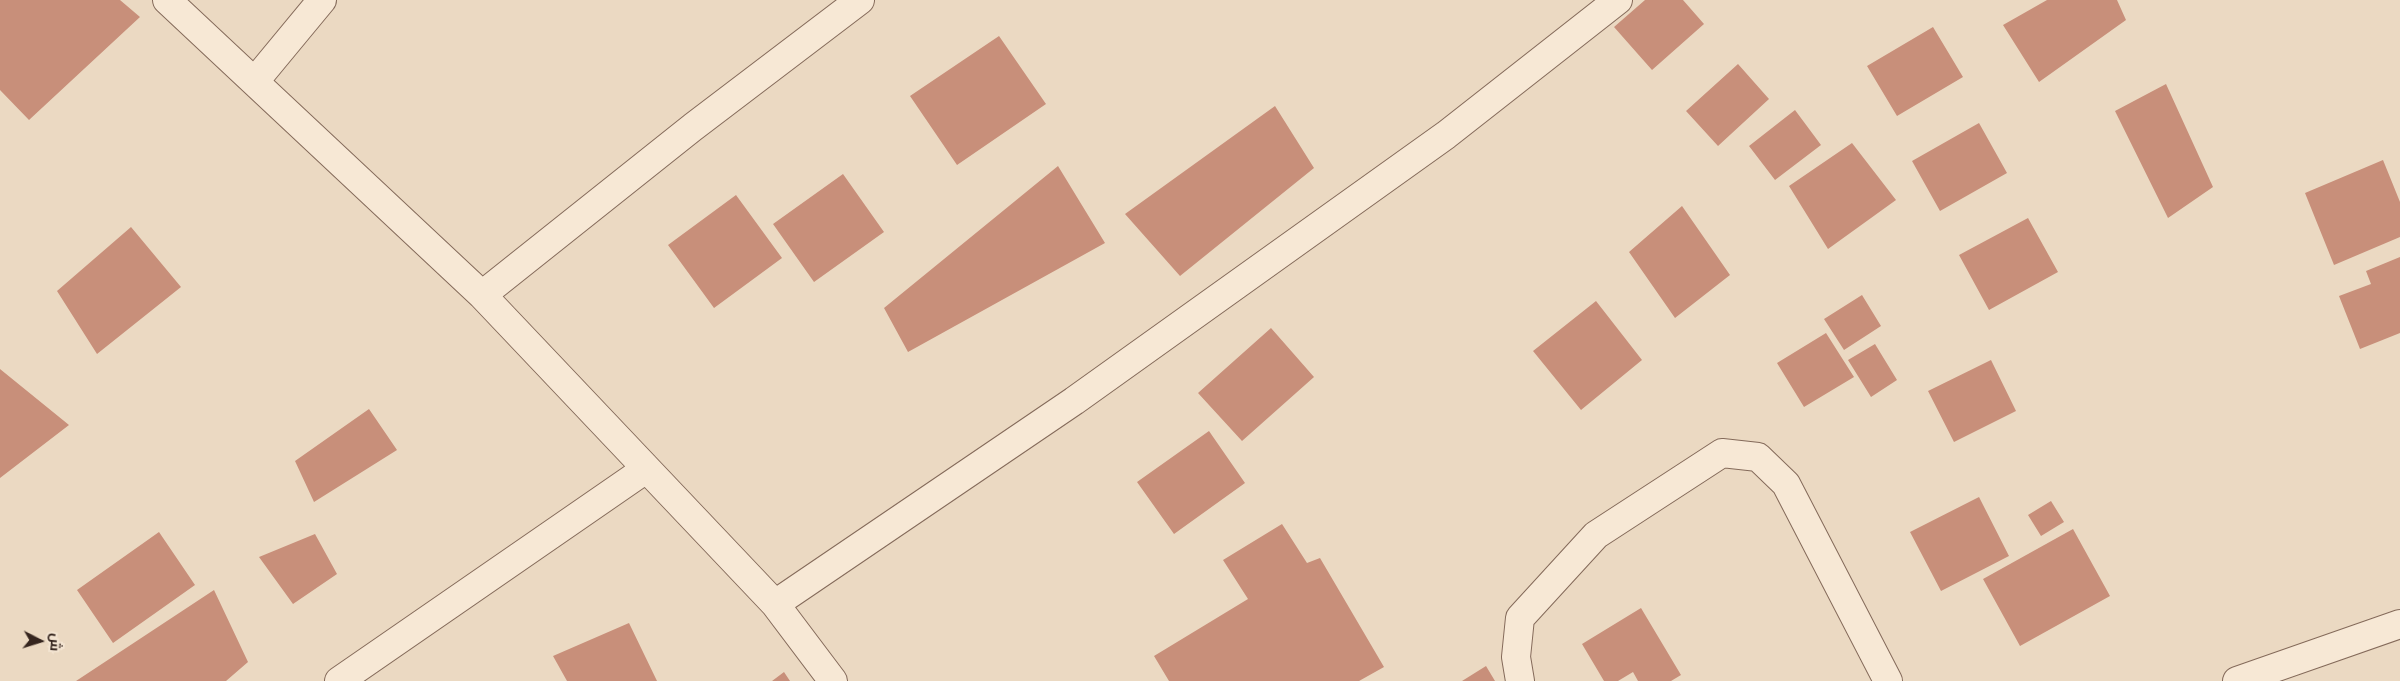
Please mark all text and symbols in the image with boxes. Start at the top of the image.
north arrow [15,616,65,666]
text: ش [44,632,67,652]

